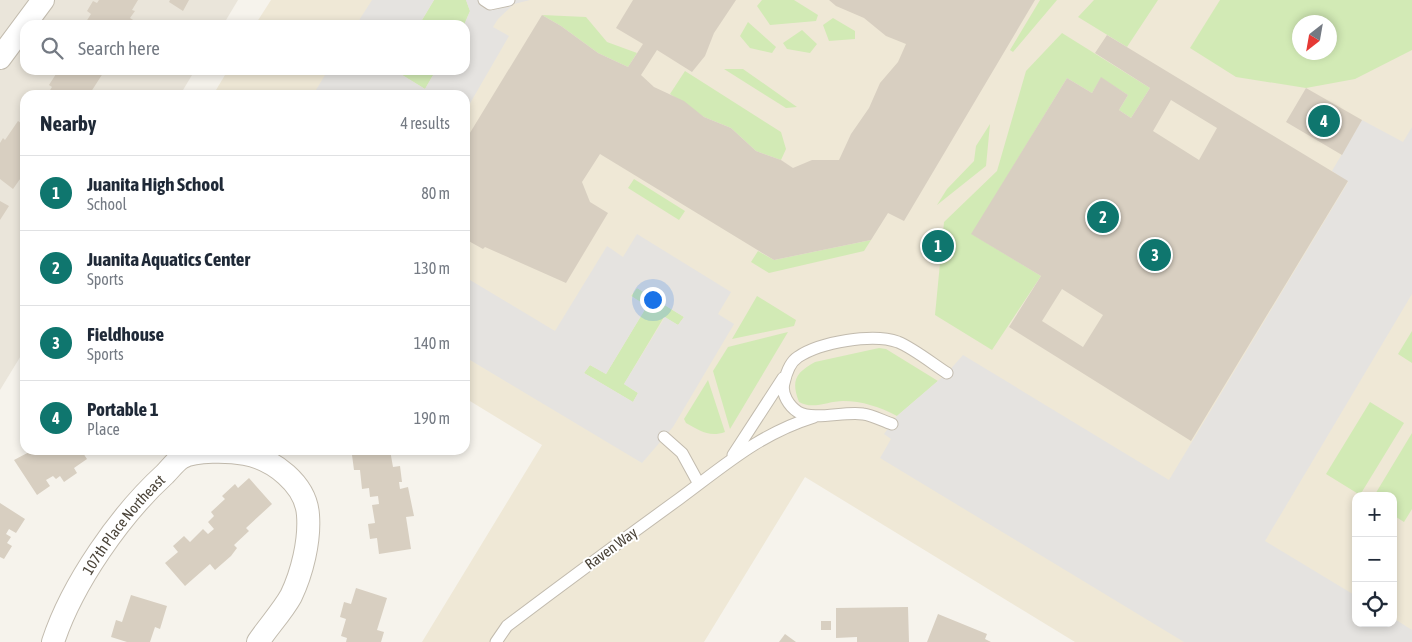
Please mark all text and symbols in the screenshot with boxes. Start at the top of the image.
north arrow [1292,15,1337,60]
search box [20,20,470,75]
icon: search [38,34,66,62]
text: Search here [78,37,160,59]
pin: 4 [1308,102,1340,140]
text: Nearby [40,111,96,135]
text: 4 results [400,114,450,132]
text: Juanita High School [87,173,224,195]
text: 1 [52,184,60,202]
text: 80 m [421,184,450,202]
text: School [87,195,127,213]
pin: 2 [1087,198,1119,236]
pin: 1 [922,227,954,265]
pin: 3 [1139,236,1171,274]
text: Juanita Aquatics Center [87,248,250,270]
text: 2 [52,259,60,277]
text: 130 m [414,259,450,277]
text: Sports [87,270,124,288]
your location [640,287,666,313]
text: Fieldhouse [87,323,164,345]
text: 3 [52,334,60,352]
text: 140 m [414,334,450,352]
text: Sports [87,345,124,363]
text: Portable 1 [87,398,159,420]
text: 4 [52,409,60,427]
text: 190 m [414,409,450,427]
text: Place [87,420,120,438]
street label: 107th Place Northeast [78,471,168,577]
map controls [1352,492,1397,627]
button: + [1352,492,1397,537]
street label: Raven Way [582,523,640,573]
button: − [1352,537,1397,582]
button: locate [1352,582,1397,627]

